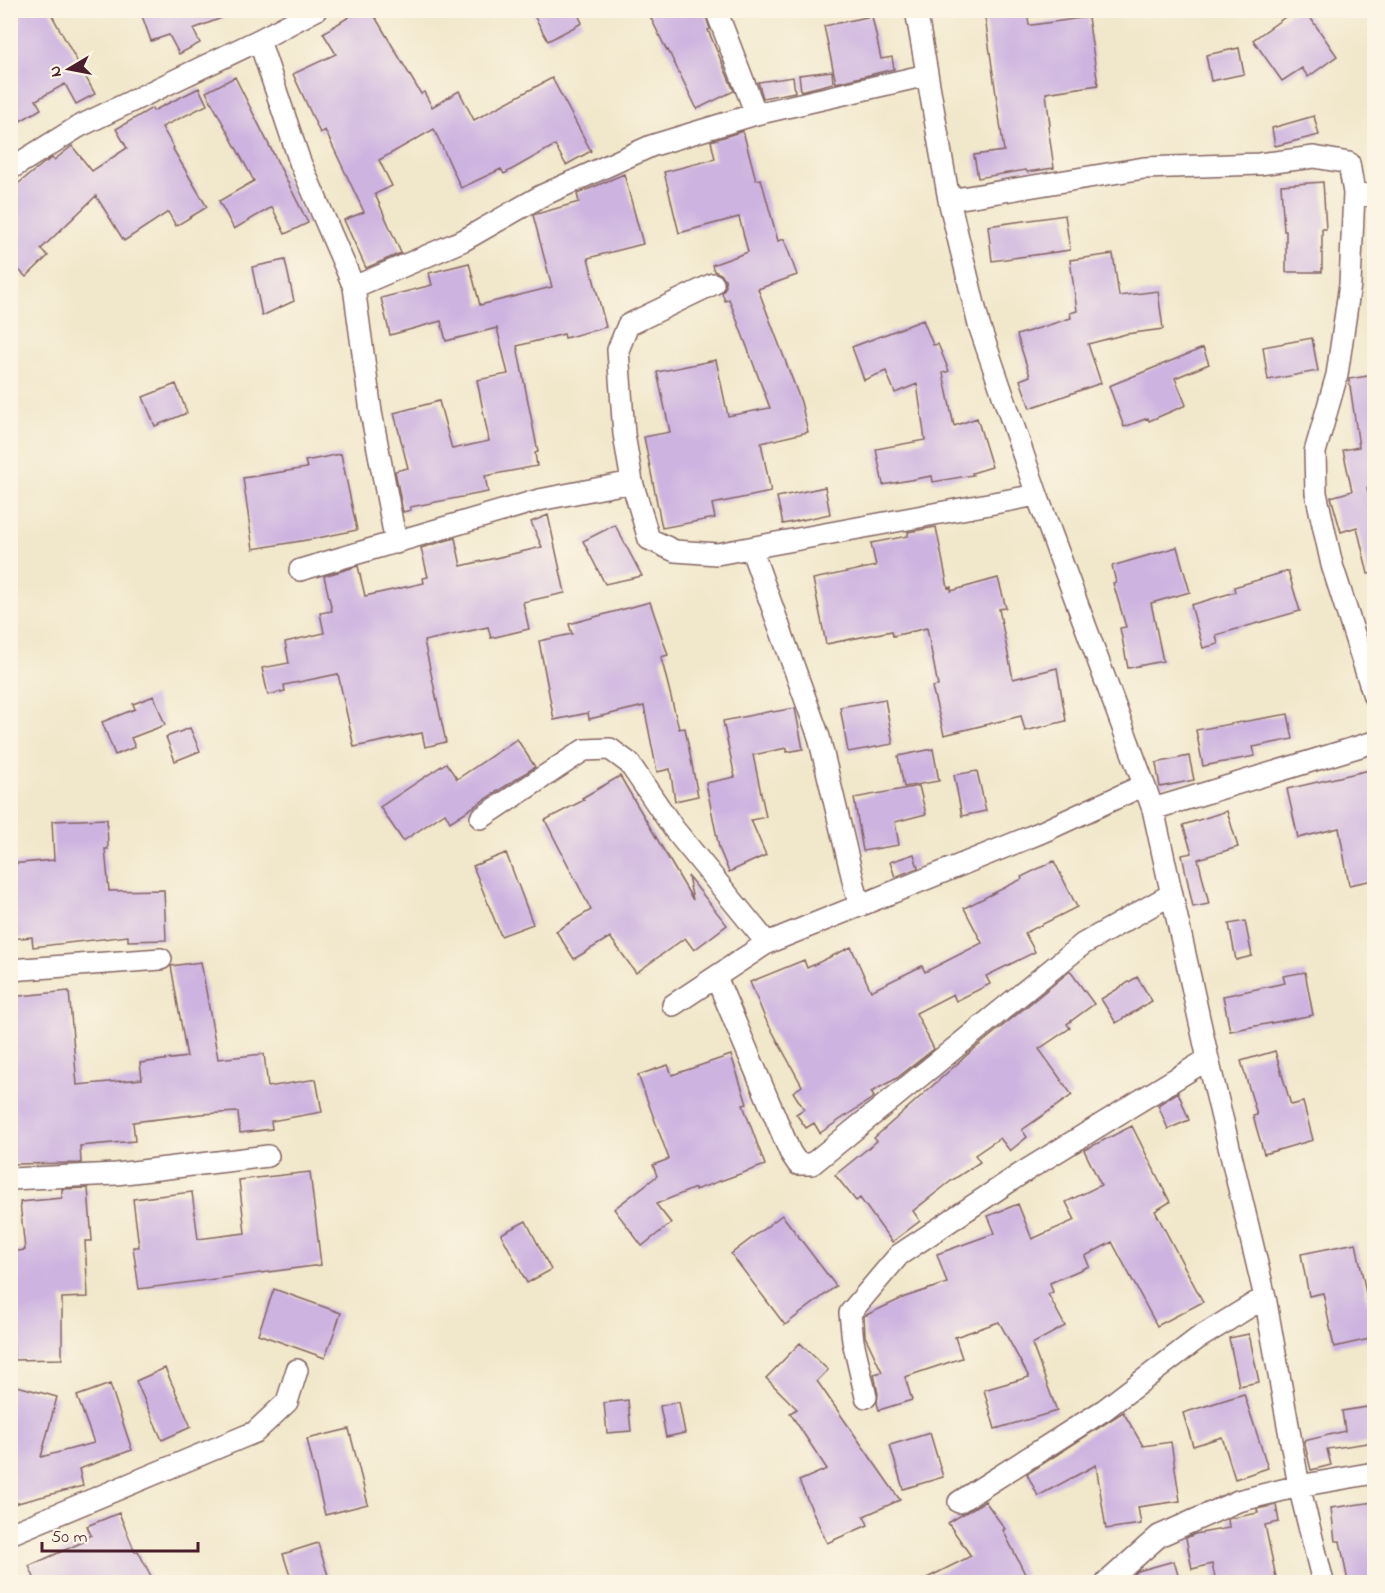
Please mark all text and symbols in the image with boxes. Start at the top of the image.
north arrow [39,39,99,99]
text: N [43,64,69,79]
scale bar [42,1515,198,1553]
text: 50 m [51,1525,88,1551]

